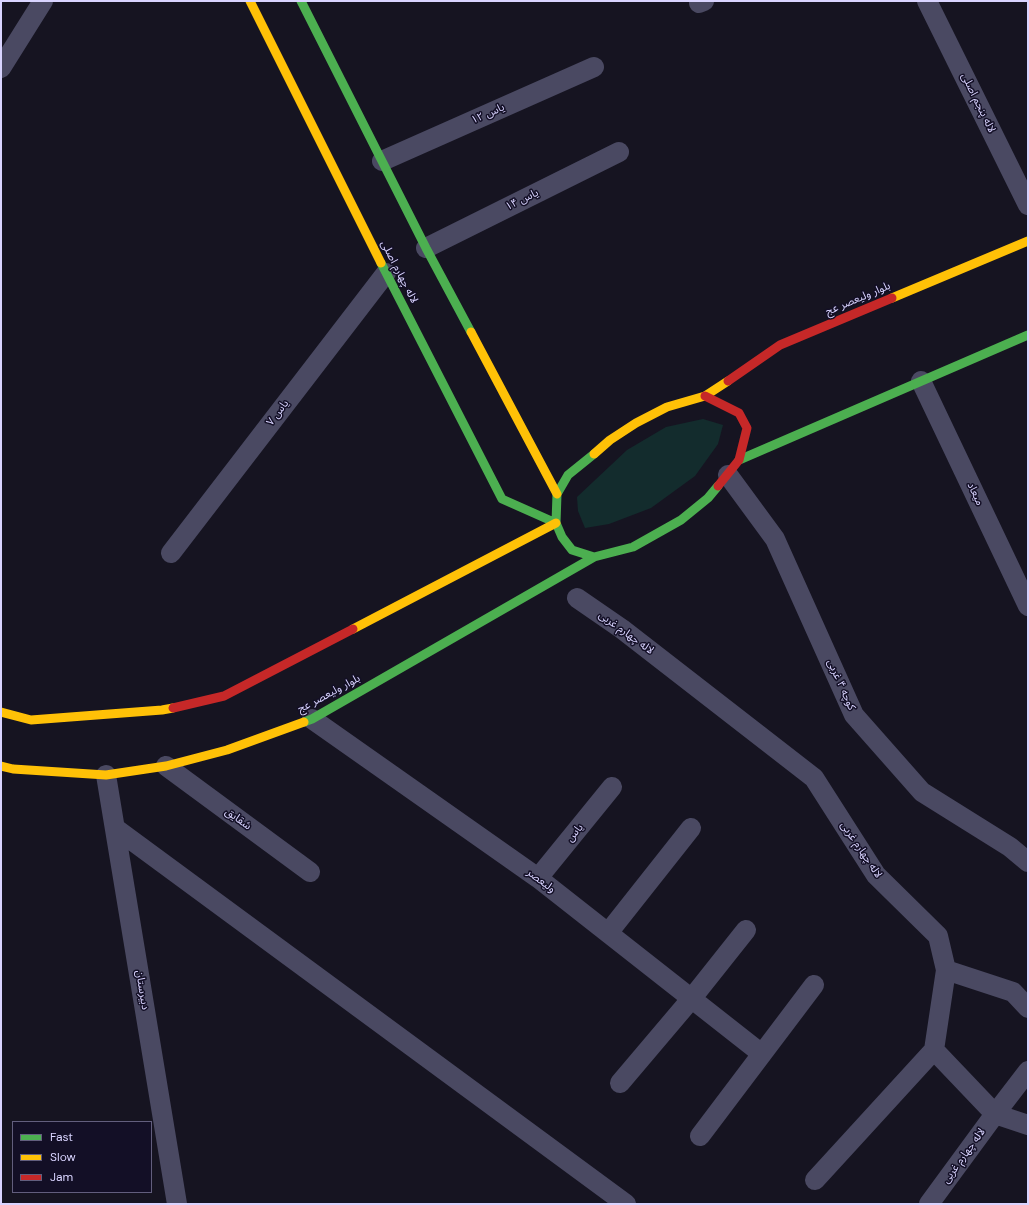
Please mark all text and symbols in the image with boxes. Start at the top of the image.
street label: لاله پنجم اصلی [958,71,998,135]
street label: یاس ۱۲ [469,101,507,127]
street label: یاس ۱۴ [503,186,541,214]
street label: لاله چهارم اصلی [378,238,420,306]
street label: بلوار ولیعصر عج [824,279,892,319]
street label: یاس ۷ [264,397,292,429]
street label: میعاد [964,480,986,508]
street label: لاله چهارم غربی [596,608,656,658]
street label: کوچه ۴ غربی [824,658,858,712]
street label: بلوار ولیعصر عج [295,672,363,716]
street label: شقایق [222,805,254,833]
street label: لاله چهارم غربی [837,819,885,881]
street label: یاس [564,821,586,845]
street label: ولیعصر [524,866,558,896]
street label: دبیرستان [132,969,152,1011]
legend [12,1121,152,1193]
street label: لاله چهارم غربی [939,1126,989,1186]
text: Fast [50,1129,73,1145]
text: Slow [50,1149,76,1165]
text: Jam [50,1169,73,1185]

